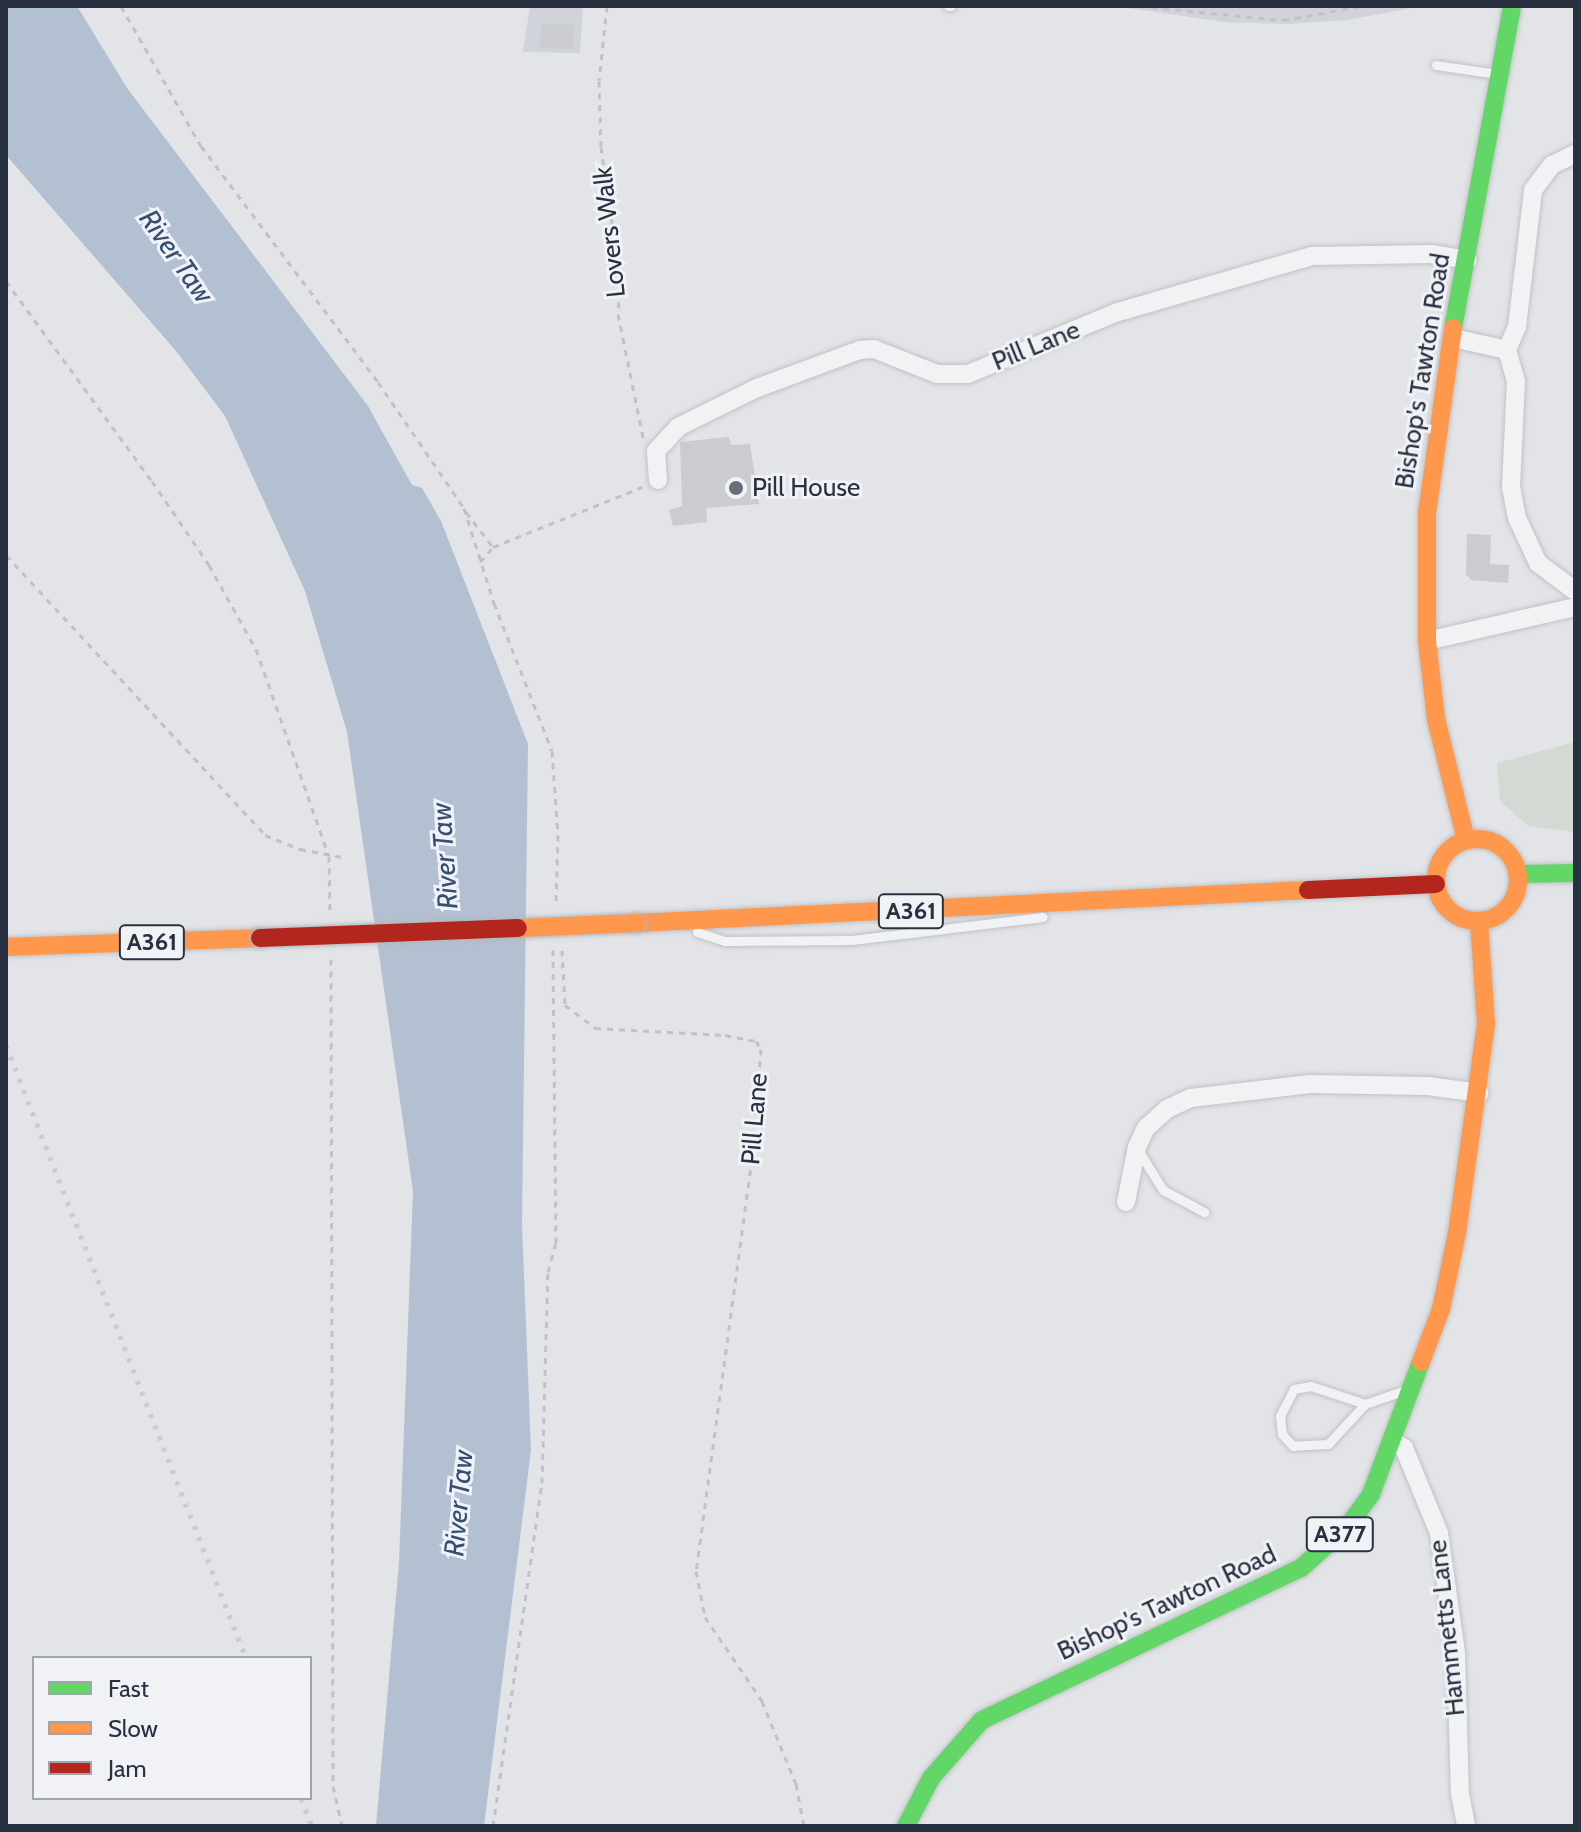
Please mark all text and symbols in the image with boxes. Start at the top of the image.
street label: Lovers Walk [588,165,632,299]
water label: River Taw [133,203,221,309]
street label: Bishop's Tawton Road [1389,251,1457,491]
street label: Pill Lane [988,314,1084,378]
place label: Pill House [752,472,860,504]
marker: Pill House [727,479,745,497]
water label: River Taw [424,802,464,910]
road number: A361 [877,891,945,931]
road number: A361 [118,922,186,962]
street label: Pill Lane [735,1072,775,1166]
water label: River Taw [437,1448,479,1558]
road number: A377 [1304,1514,1376,1554]
street label: Hammetts Lane [1422,1538,1472,1718]
street label: Bishop's Tawton Road [1053,1539,1281,1667]
legend [32,1656,312,1800]
text: Fast [108,1674,149,1703]
text: Slow [108,1714,158,1743]
text: Jam [108,1754,146,1783]

